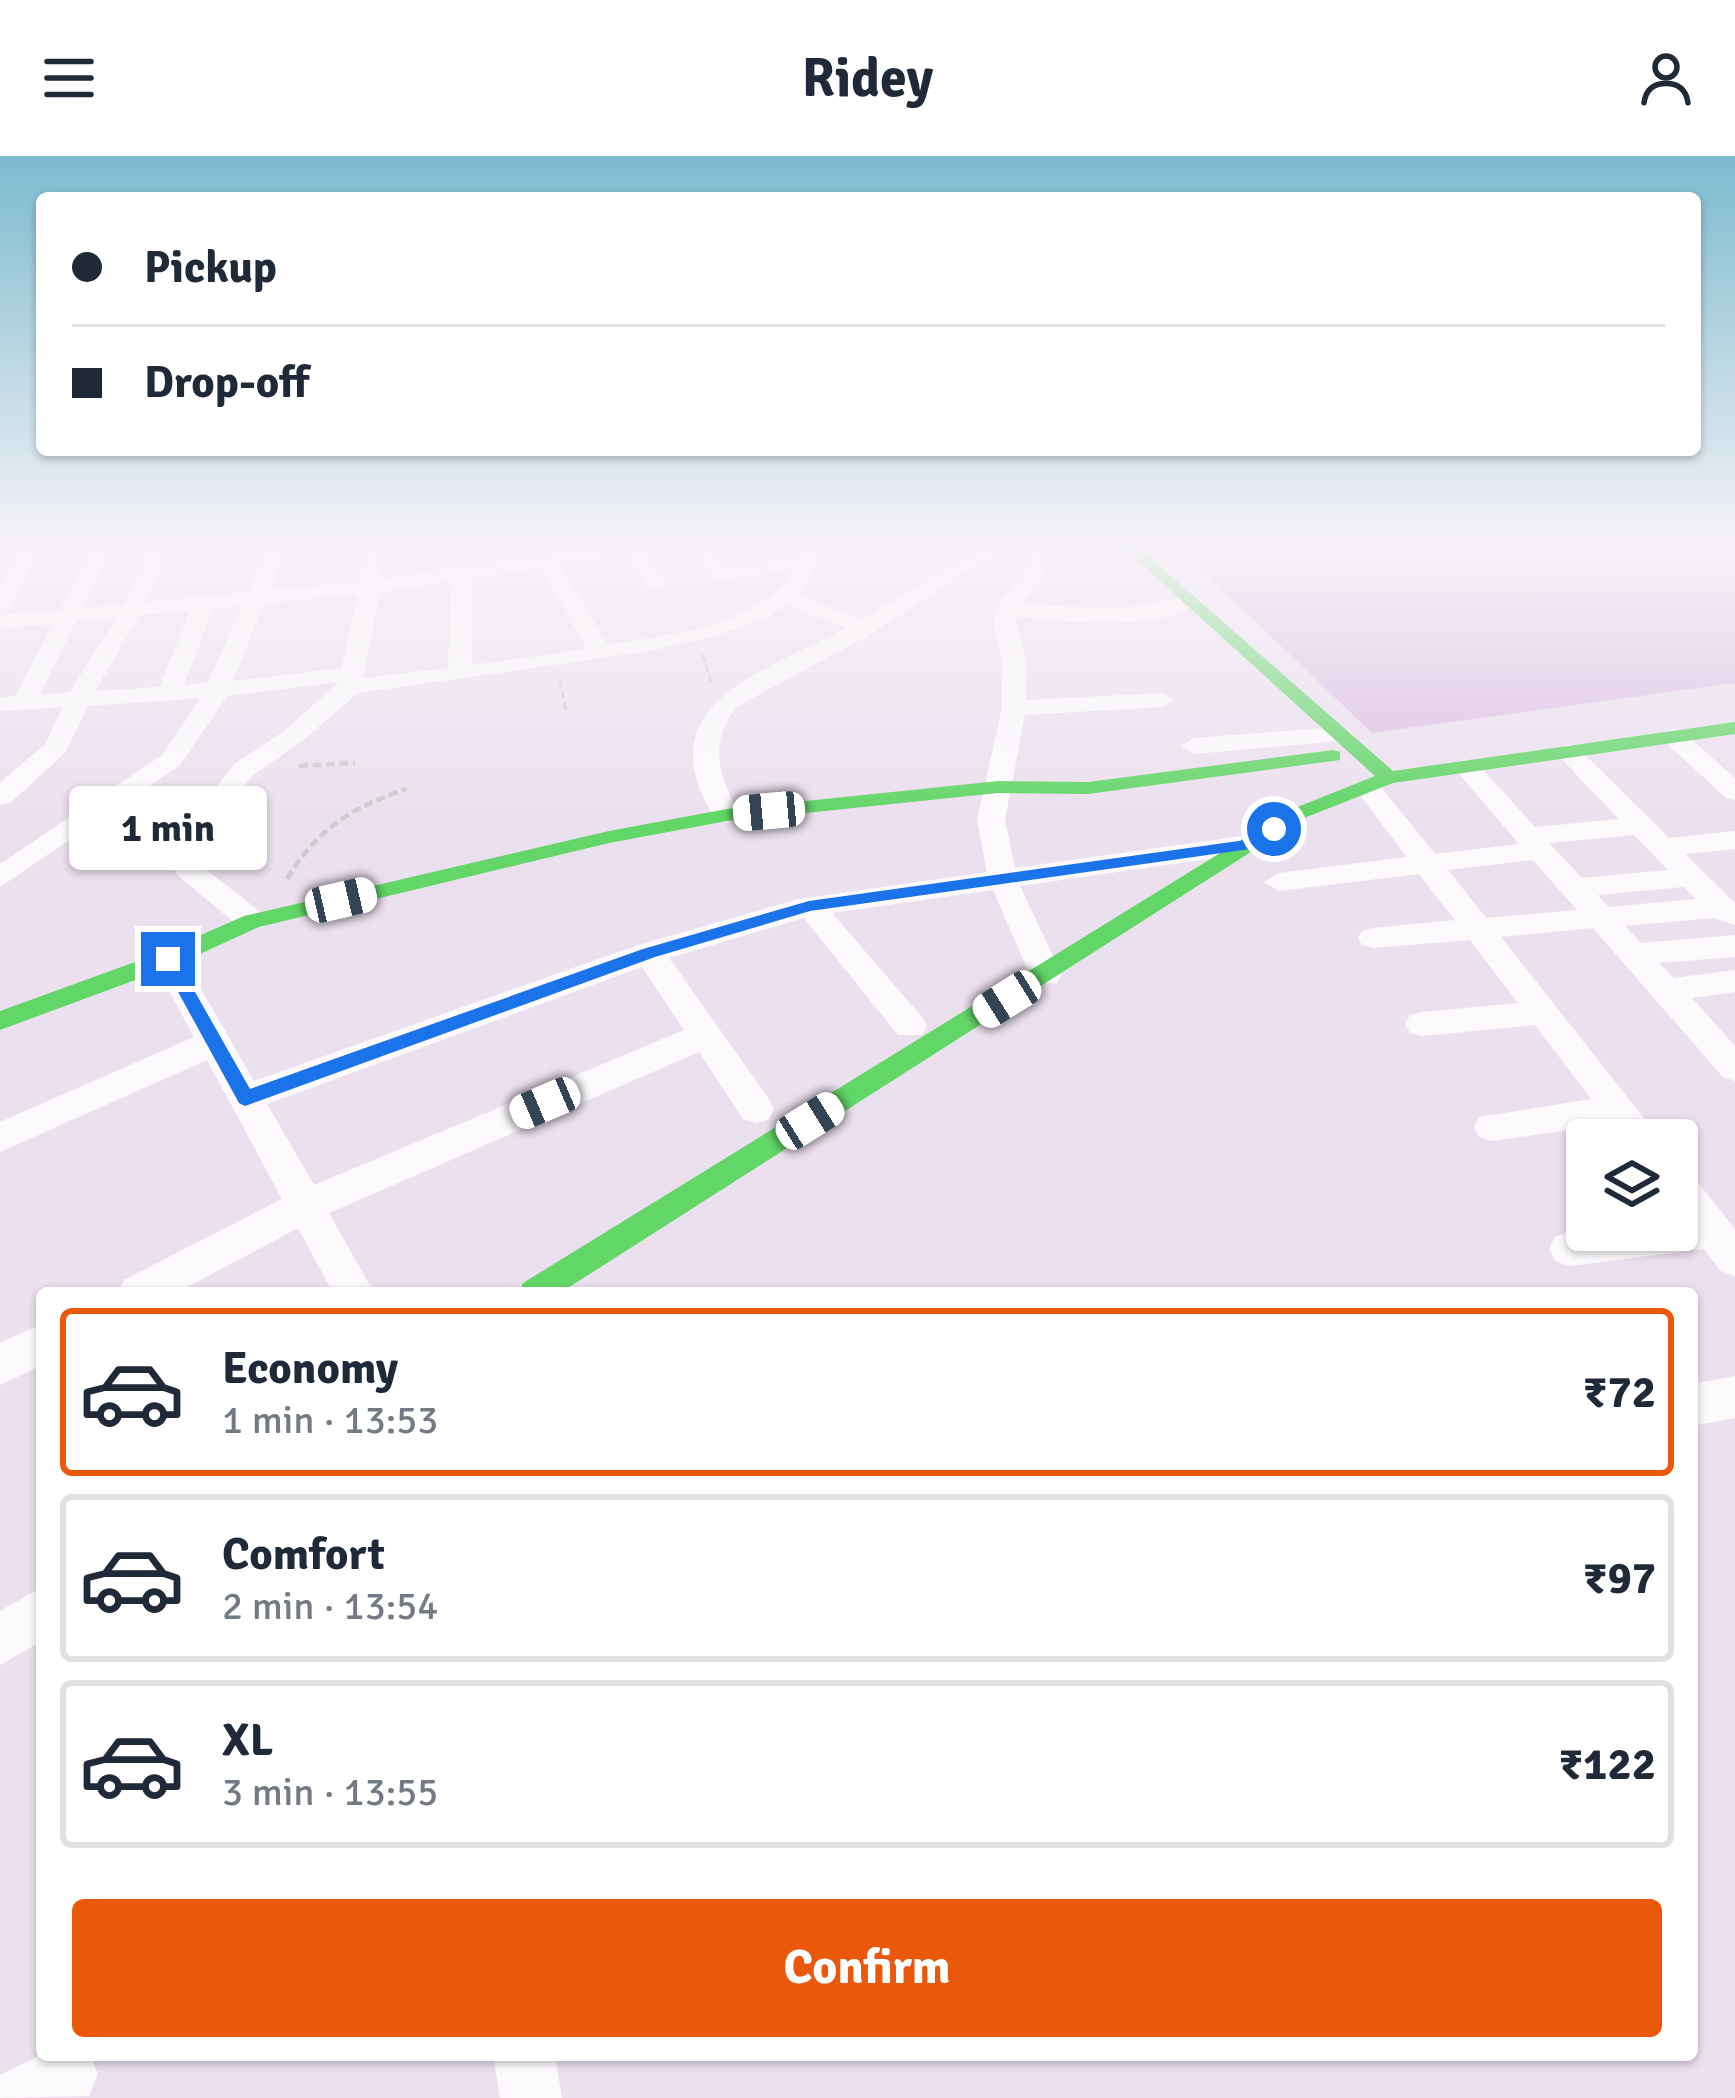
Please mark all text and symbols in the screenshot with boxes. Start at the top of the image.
icon: menu [36,45,102,111]
text: Ridey [802,45,933,112]
icon: person [1633,45,1699,111]
text: Pickup [144,240,277,295]
text: Drop-off [144,355,309,410]
callout: 1 min [69,785,267,869]
car [732,790,806,832]
route start [1247,802,1301,856]
text: 1 min [121,804,215,852]
car [302,874,380,926]
route end [141,932,195,986]
car [967,965,1047,1033]
car [505,1072,585,1134]
car [770,1087,850,1155]
map controls [1566,1119,1698,1251]
button: layers [1566,1119,1698,1251]
icon: car [78,1338,186,1446]
text: Economy [222,1341,398,1396]
text: ₹72 [1583,1365,1656,1420]
text: 1 min · 13:53 [222,1396,438,1444]
icon: car [78,1524,186,1632]
text: Comfort [222,1527,385,1582]
text: ₹97 [1583,1551,1656,1606]
text: 2 min · 13:54 [222,1582,438,1630]
icon: car [78,1710,186,1818]
text: XL [222,1713,273,1768]
text: ₹122 [1559,1737,1656,1792]
text: 3 min · 13:55 [222,1768,438,1816]
button: Confirm [72,1899,1662,2037]

